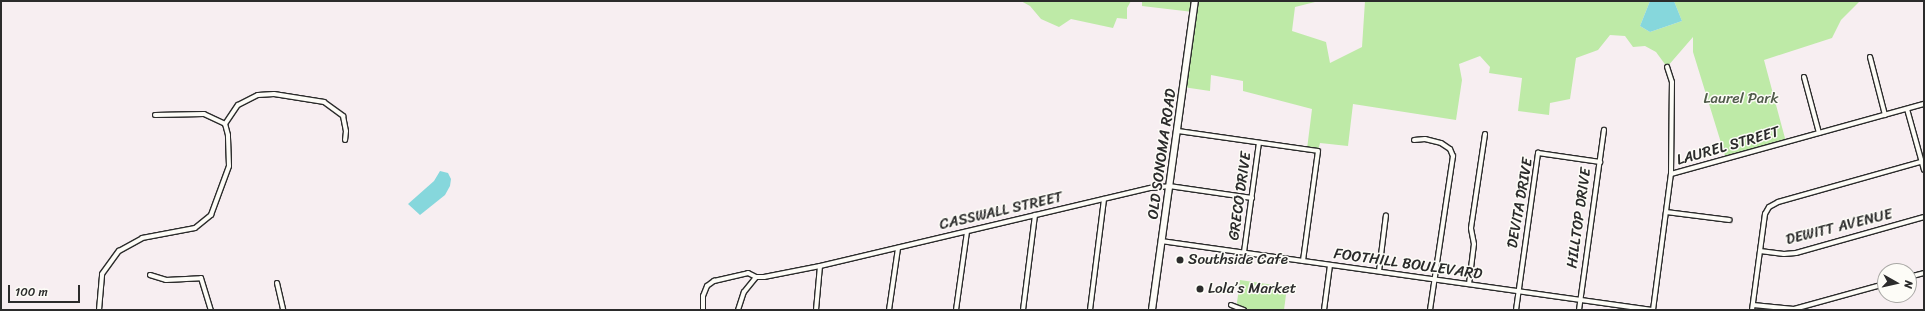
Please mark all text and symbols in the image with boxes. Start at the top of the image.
street label: OLD SONOMA ROAD [1144,87,1180,221]
park label: Laurel Park [1704,90,1778,108]
street label: LAUREL STREET [1674,123,1782,169]
street label: GRECO DRIVE [1225,150,1255,242]
street label: DEVITA DRIVE [1503,156,1537,250]
street label: HILLTOP DRIVE [1563,166,1595,270]
street label: CASSWALL STREET [938,188,1064,234]
street label: DEWITT AVENUE [1784,205,1894,249]
street label: FOOTHILL BOULEVARD [1333,245,1483,283]
place label: Southside Cafe [1188,251,1289,269]
marker: Southside Cafe [1175,255,1185,265]
north arrow [1877,263,1917,303]
scale bar [10,277,82,303]
place label: Lola’s Market [1208,280,1296,298]
text: N [1898,280,1918,290]
text: 100 m [15,281,48,303]
marker: Lola’s Market [1195,284,1205,294]

